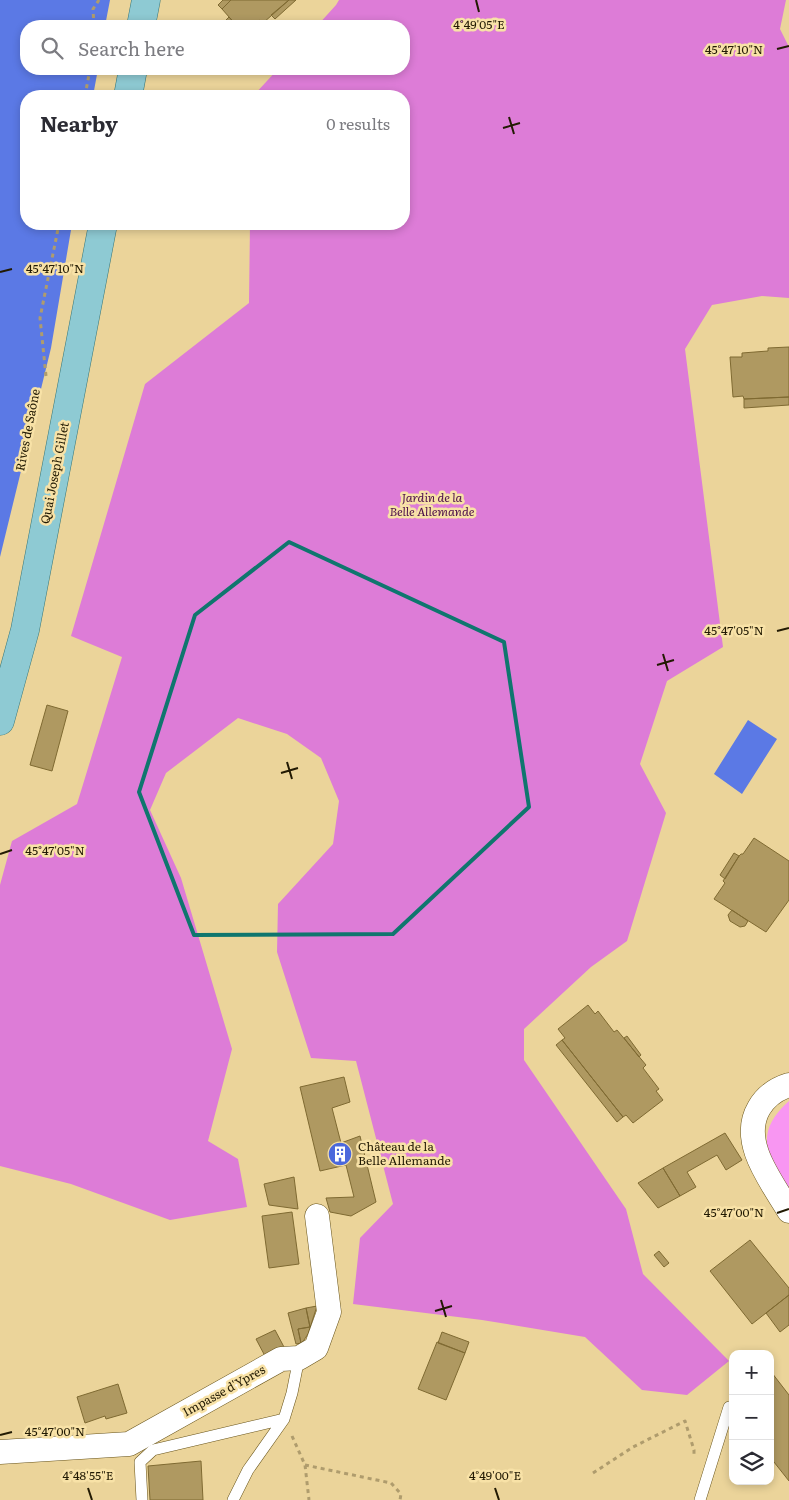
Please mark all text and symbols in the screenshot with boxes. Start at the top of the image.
text: 4°49'05"E [453,15,505,33]
search box [20,20,410,75]
icon: search [38,34,66,62]
text: Search here [78,34,185,62]
text: 45°47'10"N [705,40,763,58]
text: Nearby [40,107,118,138]
text: 0 results [326,111,390,135]
text: 45°47'10"N [26,259,84,277]
street label: Rives de Saône [10,387,44,472]
street label: Quai Joseph Gillet [35,420,73,525]
park label: Jardin de la Belle Allemande [389,488,475,520]
text: 45°47'05"N [704,621,764,639]
text: 45°47'05"N [25,841,85,859]
place label: Château de la Belle Allemande [358,1137,451,1169]
building icon: Château de la Belle Allemande [327,1141,353,1167]
text: 45°47'00"N [704,1203,764,1221]
map controls [729,1350,774,1485]
button: + [729,1350,774,1395]
street label: Impasse d'Ypres [179,1360,269,1420]
button: − [729,1395,774,1440]
text: 45°47'00"N [25,1422,85,1440]
button: layers [729,1440,774,1485]
text: 4°48'55"E [63,1466,114,1484]
text: 4°49'00"E [469,1466,521,1484]

